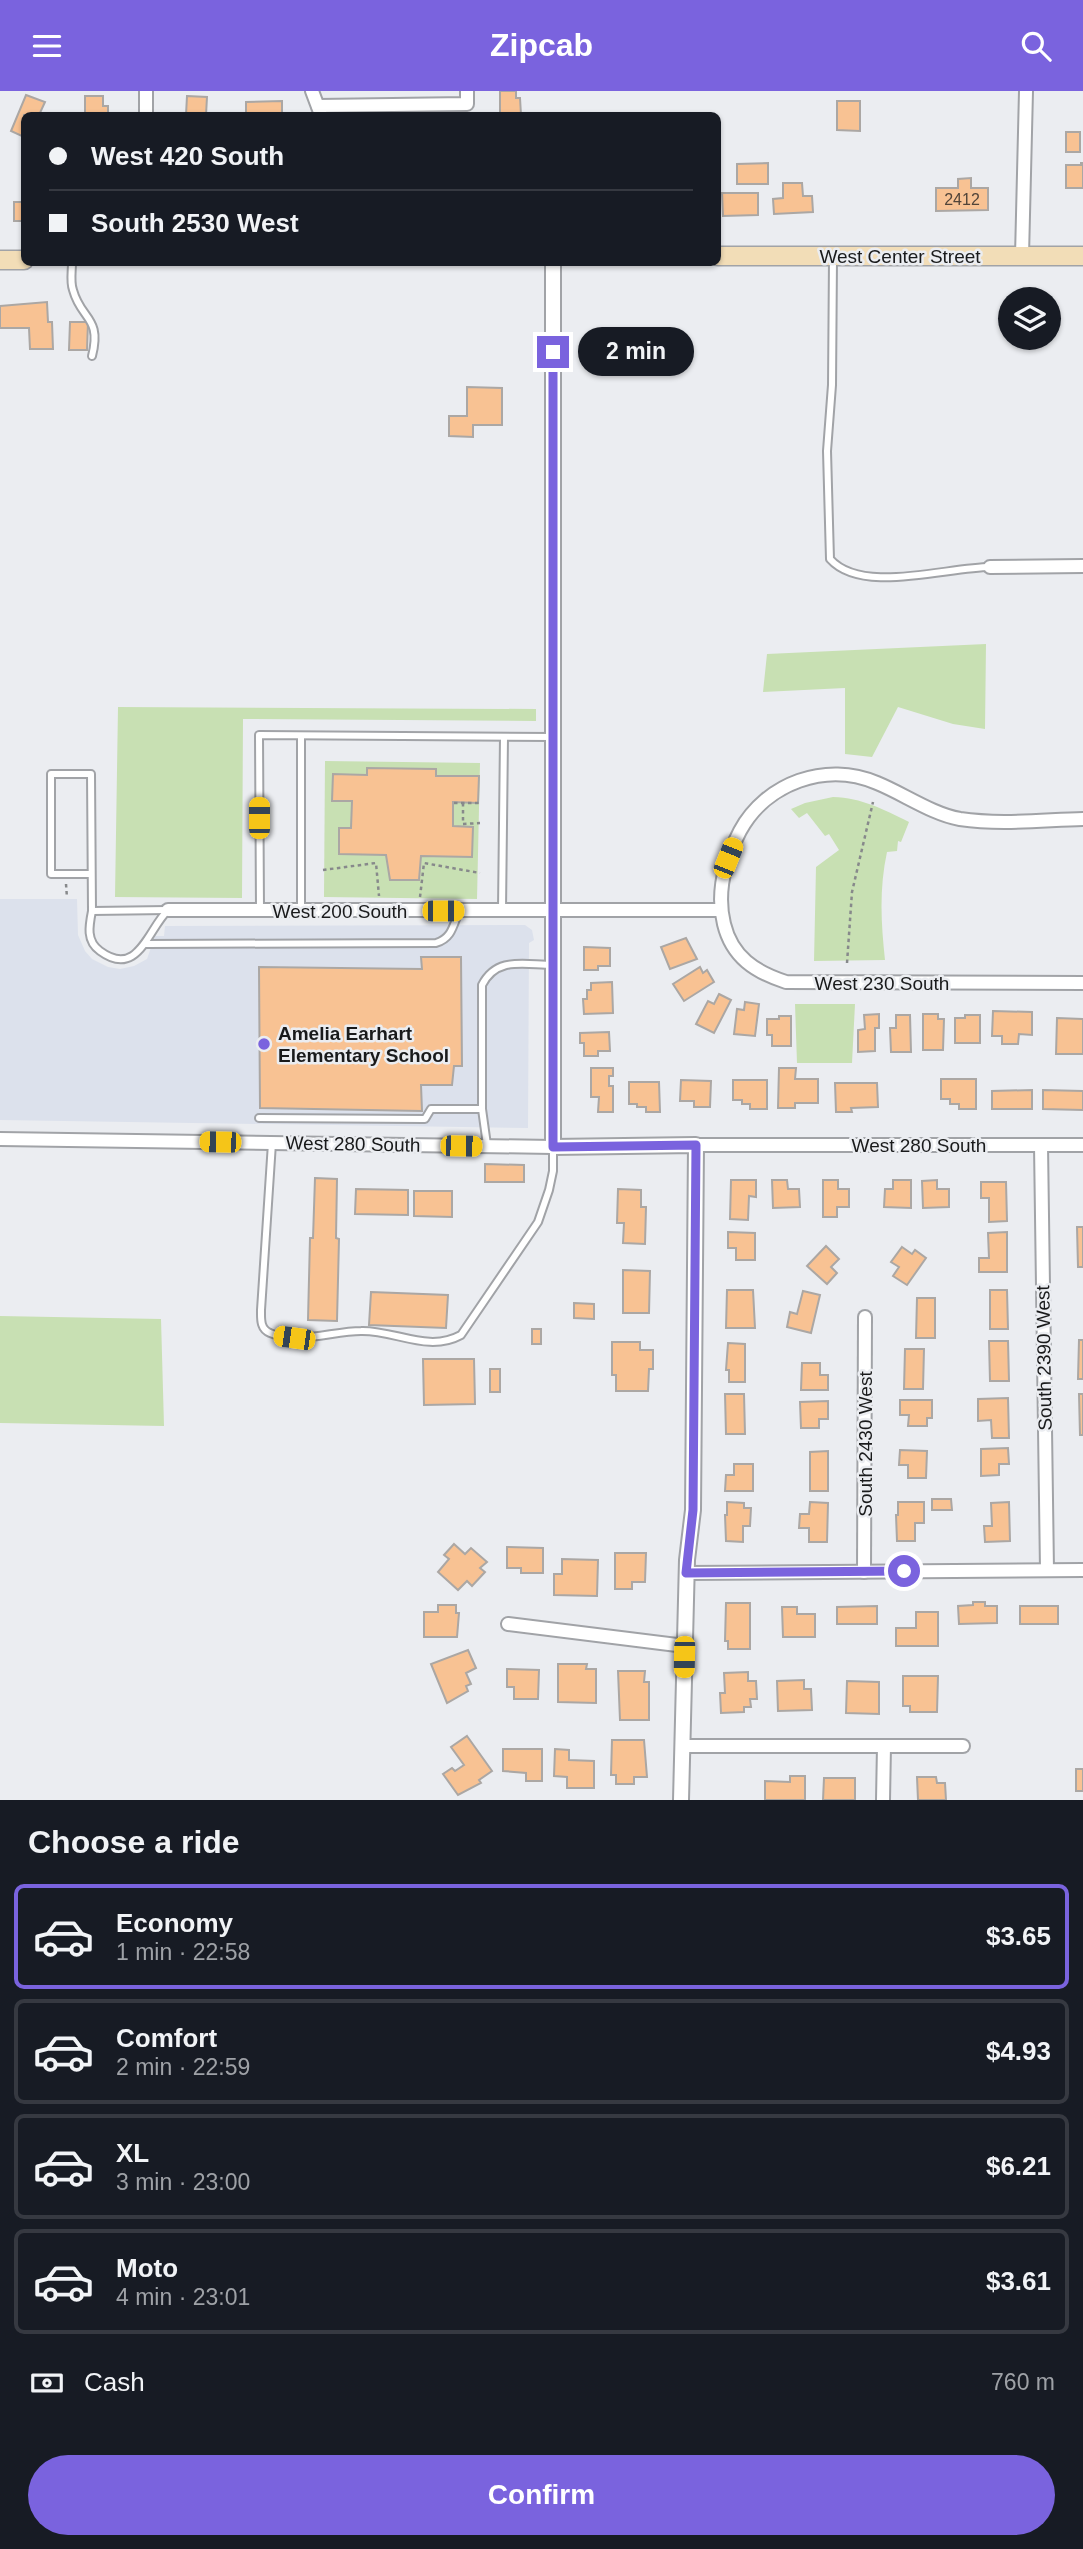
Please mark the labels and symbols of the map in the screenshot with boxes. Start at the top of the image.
house number: 2412 [944,191,980,208]
street label: West Center Street [819,246,981,267]
callout: 2 min [578,327,693,377]
route end [537,336,569,368]
car [249,797,270,839]
car [711,835,746,881]
street label: West 200 South [273,901,407,922]
car [423,901,465,922]
street label: West 230 South [815,973,949,994]
place label: Amelia Earhart Elementary School [278,1023,449,1066]
marker: Amelia Earhart Elementary School [256,1036,272,1052]
car [199,1131,242,1153]
street label: West 280 South [285,1132,421,1156]
car [440,1135,483,1157]
street label: West 280 South [852,1135,986,1156]
street label: South 2390 West [1032,1284,1056,1431]
car [272,1325,317,1351]
street label: South 2430 West [855,1371,876,1517]
route start [888,1555,920,1587]
car [674,1636,695,1678]

